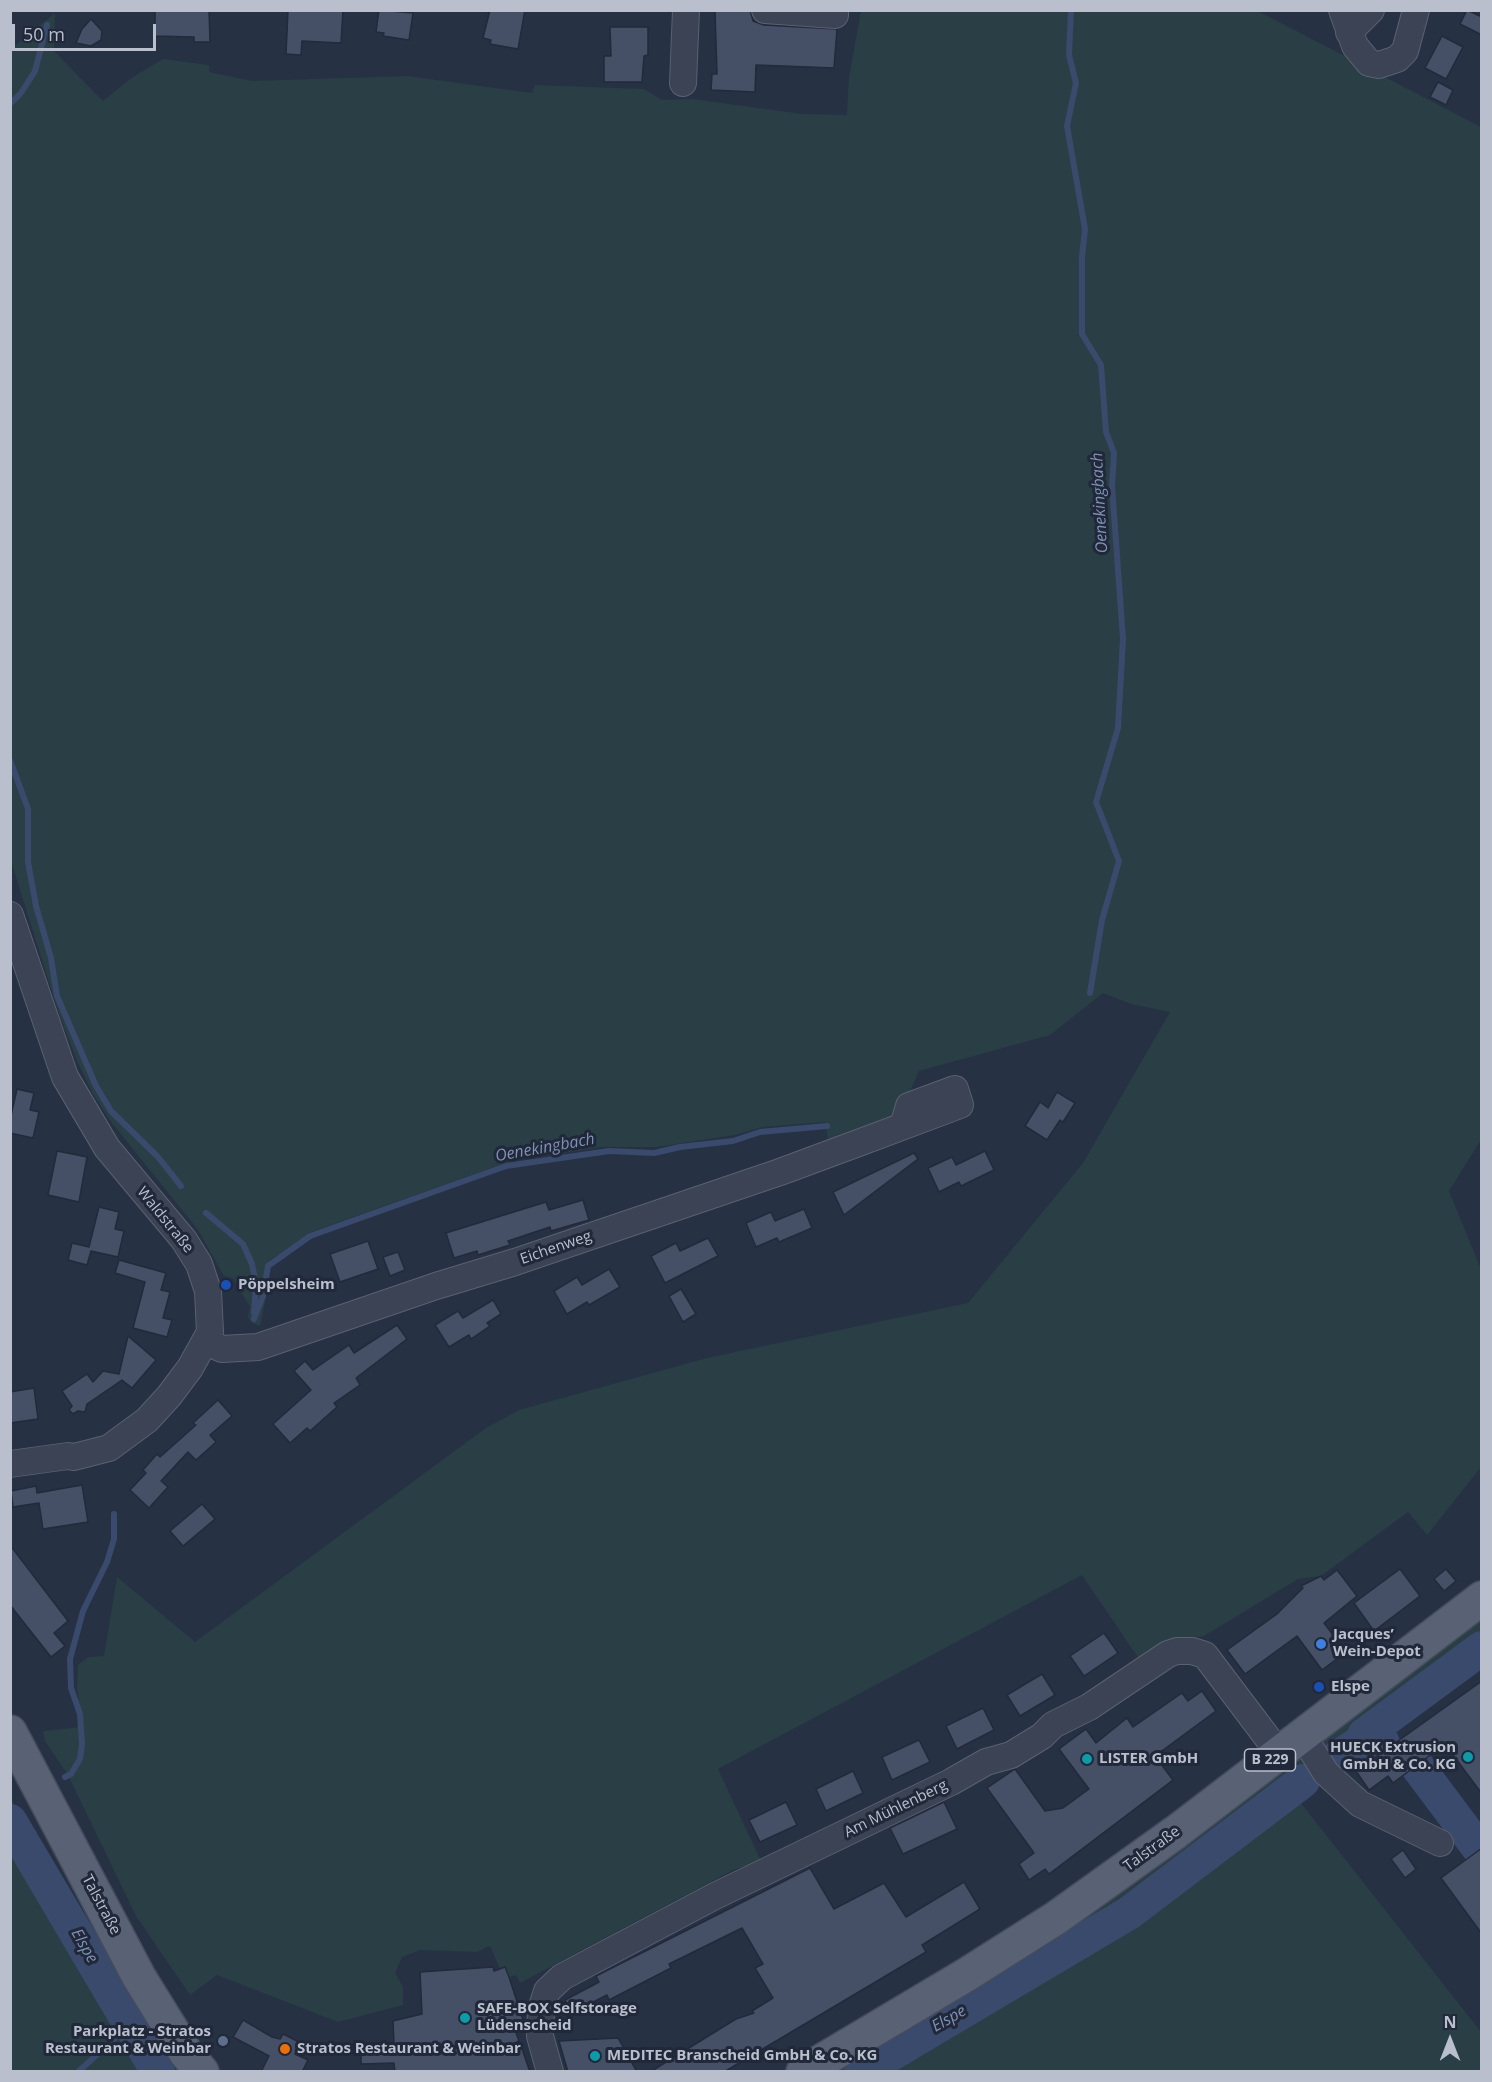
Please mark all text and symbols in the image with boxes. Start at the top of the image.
scale bar [15,12,159,50]
text: 50 m [23,22,65,46]
water label: Oenekingbach [1088,452,1112,554]
water label: Oenekingbach [494,1130,596,1166]
street label: Waldstraße [133,1183,197,1257]
street label: Eichenweg [518,1227,594,1269]
place label: Pöppelsheim [238,1276,335,1294]
marker: Pöppelsheim [219,1278,233,1292]
place label: Jacques’ Wein-Depot [1333,1626,1421,1661]
marker: Jacques’ Wein-Depot [1314,1637,1328,1651]
place label: Elspe [1331,1678,1370,1696]
marker: Elspe [1312,1680,1326,1694]
place label: HUECK Extrusion GmbH & Co. KG [1330,1739,1456,1774]
road number: B 229 [1244,1749,1296,1771]
place label: LISTER GmbH [1099,1750,1198,1768]
marker: HUECK Extrusion GmbH & Co. KG [1461,1750,1475,1764]
marker: LISTER GmbH [1080,1752,1094,1766]
street label: Am Mühlenberg [842,1776,950,1842]
street label: Talstraße [1120,1823,1184,1875]
street label: Talstraße [78,1872,124,1938]
water label: Elspe [67,1925,101,1967]
place label: SAFE-BOX Selfstorage Lüdenscheid [477,2000,637,2035]
water label: Elspe [928,2002,970,2036]
north arrow [1420,2010,1480,2070]
marker: SAFE-BOX Selfstorage Lüdenscheid [458,2011,472,2025]
text: N [1443,2011,1457,2033]
place label: Parkplatz - Stratos Restaurant & Weinbar [45,2023,211,2058]
marker: Parkplatz - Stratos Restaurant & Weinbar [216,2034,230,2048]
place label: Stratos Restaurant & Weinbar [297,2040,521,2058]
marker: Stratos Restaurant & Weinbar [278,2042,292,2056]
place label: MEDITEC Branscheid GmbH & Co. KG [607,2047,877,2065]
marker: MEDITEC Branscheid GmbH & Co. KG [588,2049,602,2063]

